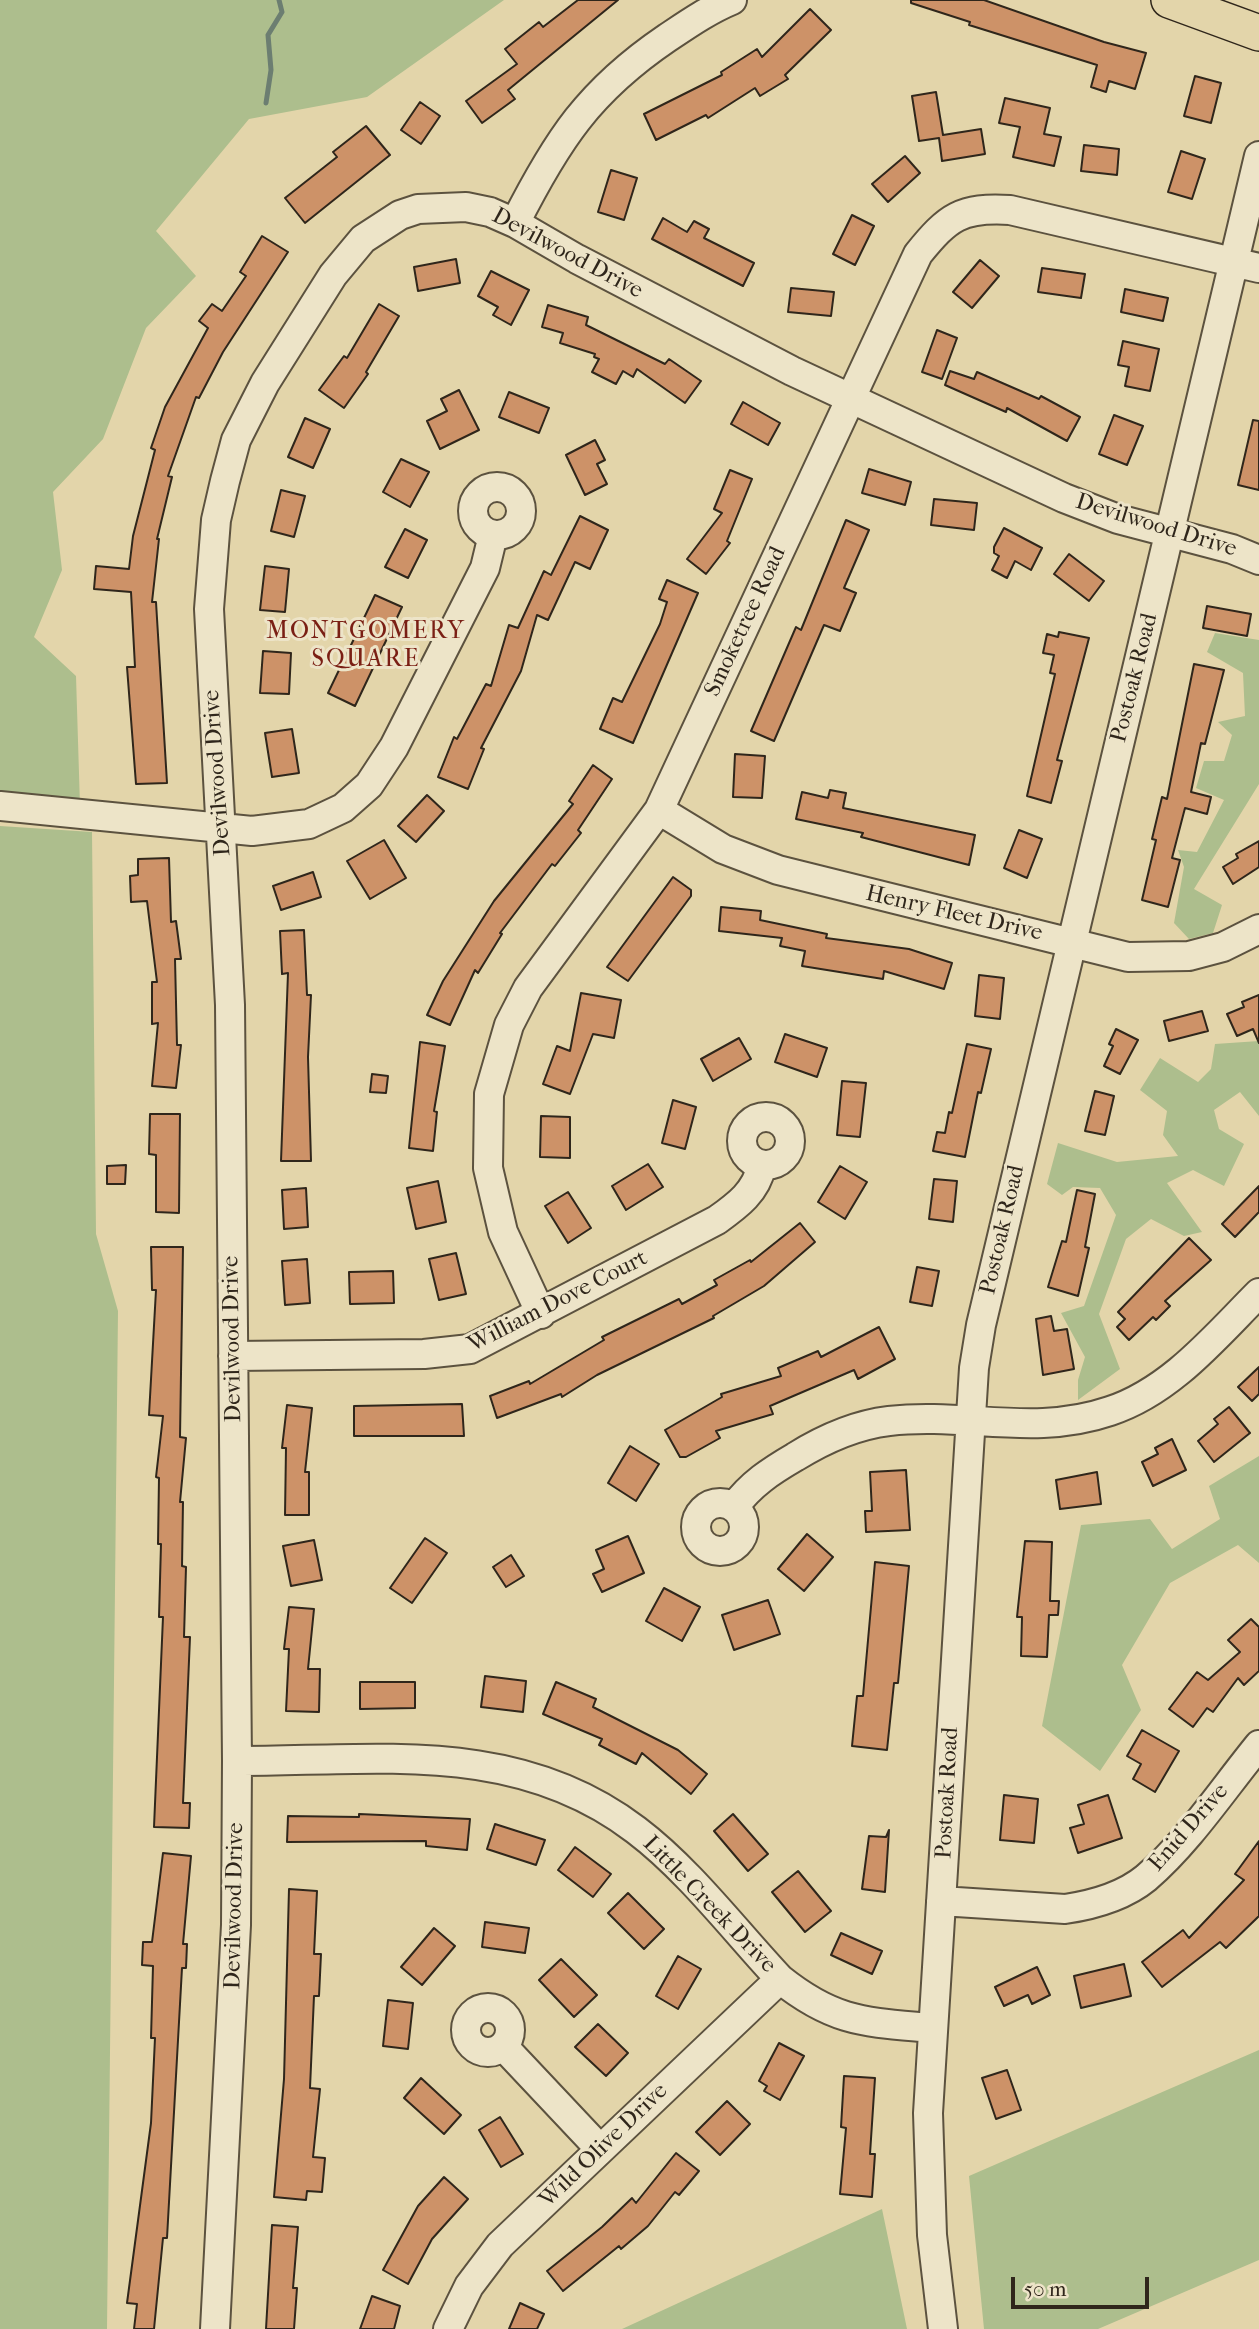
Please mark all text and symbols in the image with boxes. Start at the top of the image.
street label: Devilwood Drive [487,203,647,305]
street label: Devilwood Drive [1072,488,1240,564]
street label: Smoketree Road [699,543,793,701]
street label: Postoak Road [1106,611,1164,745]
district label: MONTGOMERY SQUARE [268,618,464,674]
street label: Devilwood Drive [198,689,238,857]
street label: Henry Fleet Drive [863,880,1045,948]
street label: Postoak Road [975,1163,1031,1297]
street label: William Dove Court [464,1245,652,1359]
street label: Devilwood Drive [218,1255,248,1423]
street label: Postoak Road [931,1726,965,1860]
street label: Enid Drive [1143,1778,1235,1878]
street label: Devilwood Drive [220,1822,250,1990]
street label: Little Creek Drive [637,1831,781,1979]
street label: Wild Olive Drive [534,2078,674,2214]
scale bar [1014,2262,1152,2306]
text: 50 m [1024,2277,1067,2301]

